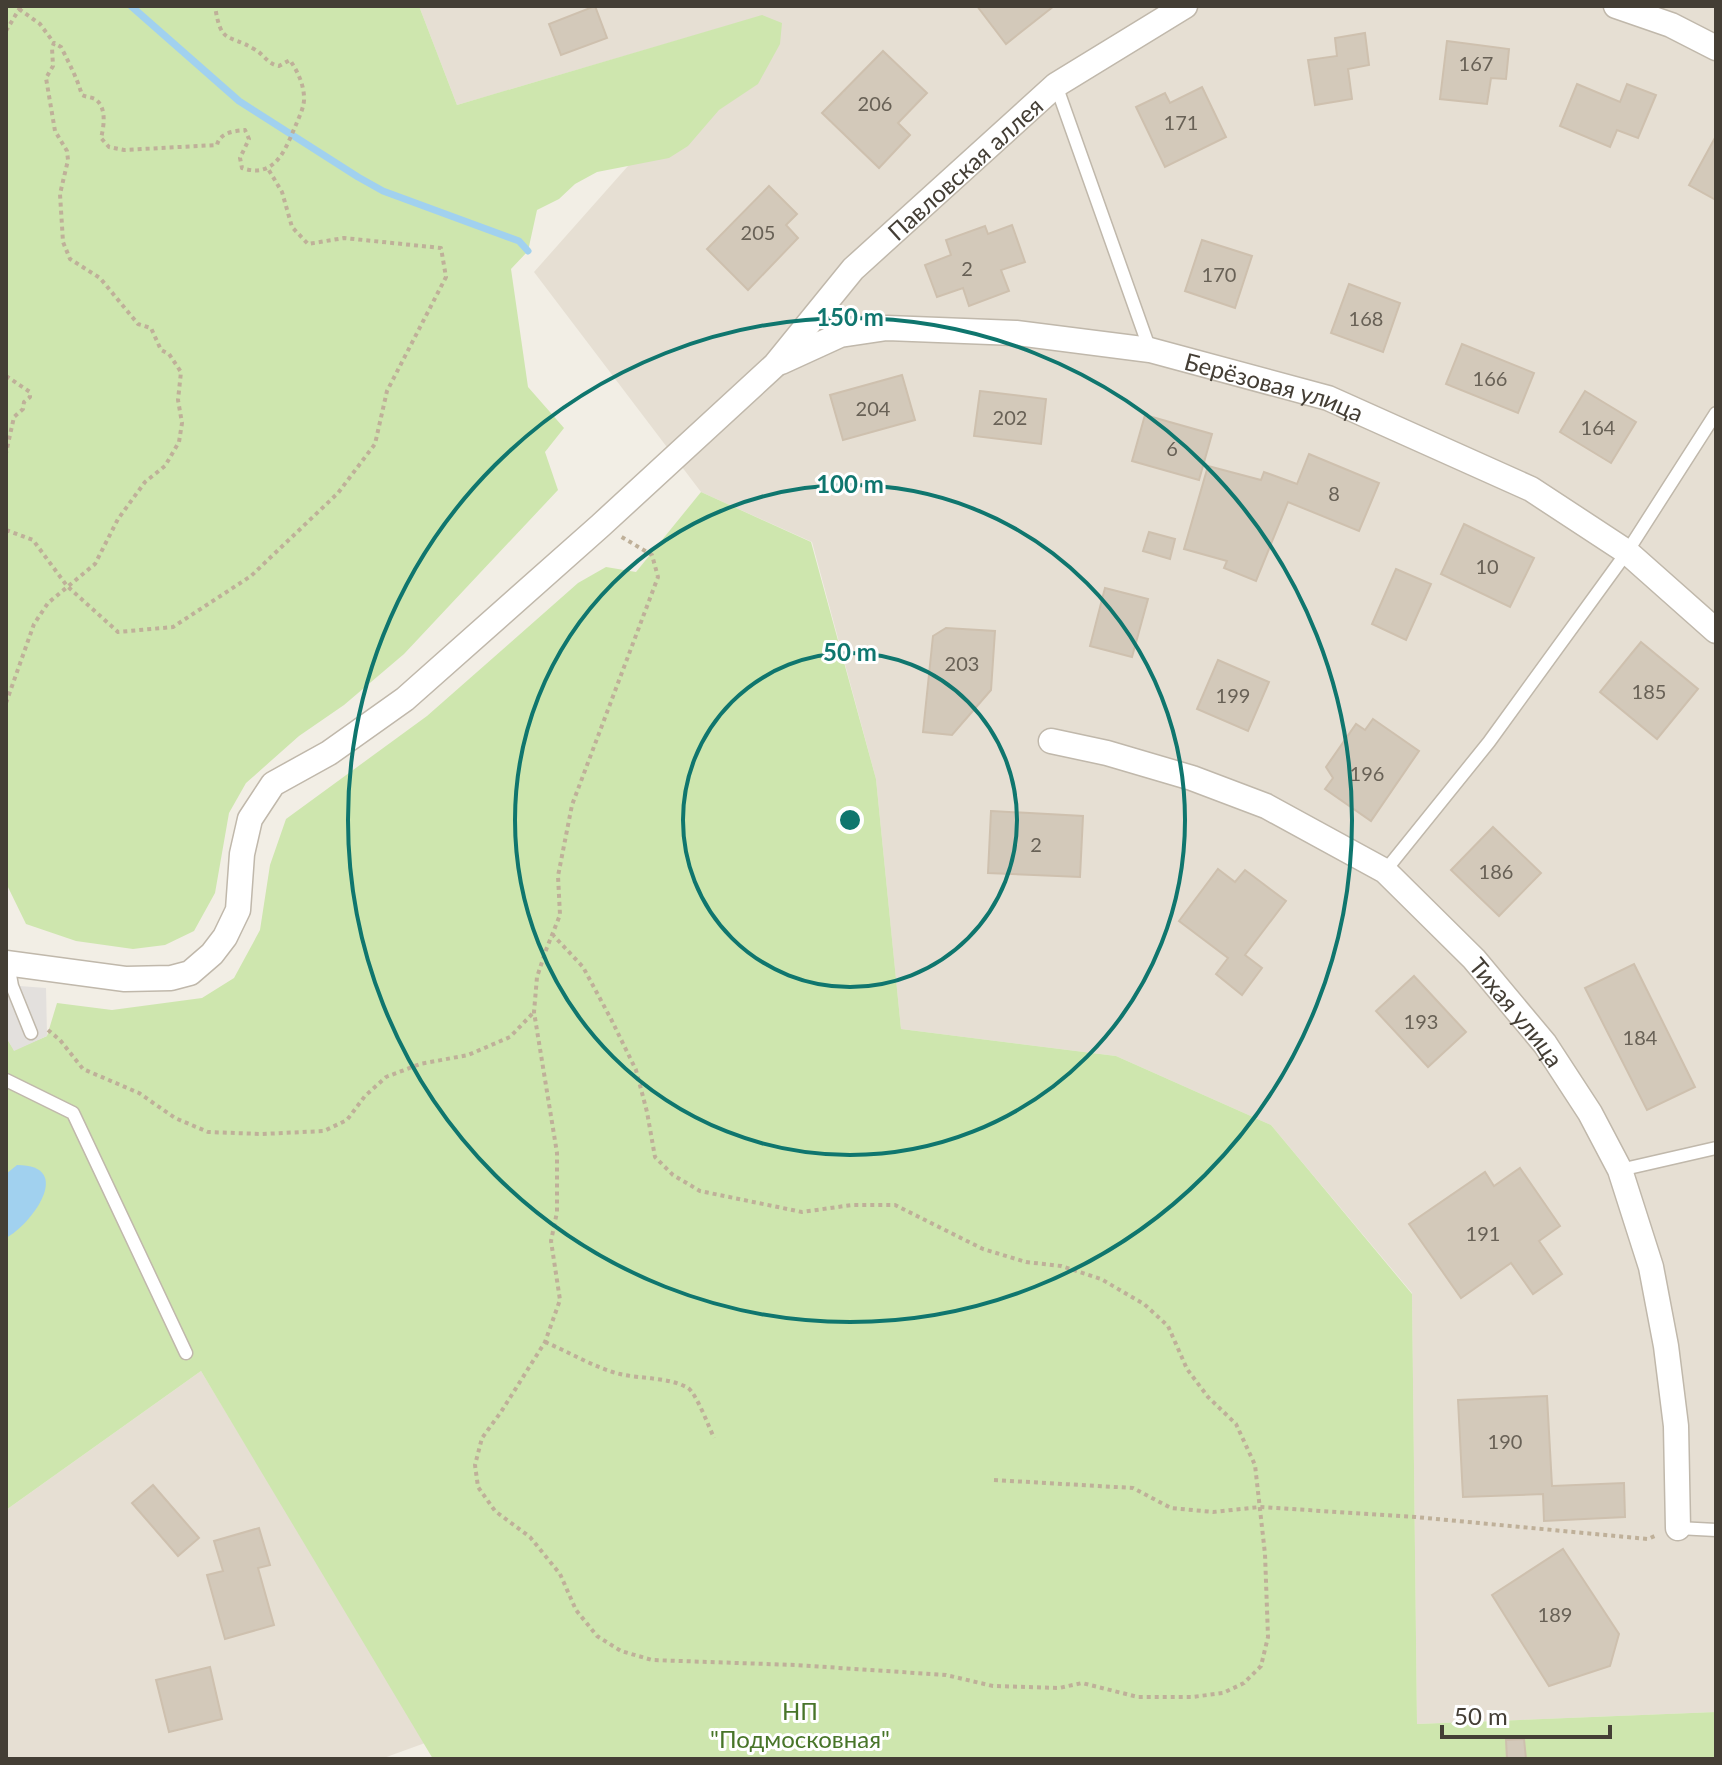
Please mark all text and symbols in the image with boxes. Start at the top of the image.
house number: 167 [1459,51,1493,75]
street label: Павловская аллея [881,90,1048,246]
house number: 206 [858,91,892,115]
house number: 171 [1164,110,1198,134]
house number: 205 [741,220,775,244]
house number: 2 [961,256,973,280]
house number: 170 [1202,262,1236,286]
text: 150 m [816,302,884,331]
house number: 168 [1349,306,1383,330]
street label: Берёзовая улица [1182,346,1368,427]
house number: 166 [1473,366,1507,390]
house number: 204 [856,396,891,420]
house number: 202 [993,405,1027,429]
house number: 164 [1581,415,1616,439]
house number: 6 [1166,436,1178,460]
text: 100 m [816,469,884,498]
house number: 8 [1328,481,1340,505]
house number: 10 [1475,554,1499,578]
text: 50 m [823,637,877,666]
house number: 203 [945,651,979,675]
house number: 185 [1632,679,1666,703]
house number: 199 [1216,683,1250,707]
house number: 196 [1350,761,1384,785]
centre of rings [836,806,864,834]
house number: 2 [1030,832,1042,856]
house number: 186 [1479,859,1513,883]
street label: Тихая улица [1464,951,1570,1072]
house number: 193 [1404,1009,1438,1033]
house number: 184 [1623,1025,1658,1049]
house number: 191 [1466,1221,1500,1245]
house number: 190 [1488,1429,1522,1453]
house number: 189 [1538,1602,1572,1626]
scale bar [1442,1689,1610,1739]
park label: НП "Подмосковная" [710,1696,890,1753]
text: 50 m [1454,1701,1508,1730]

